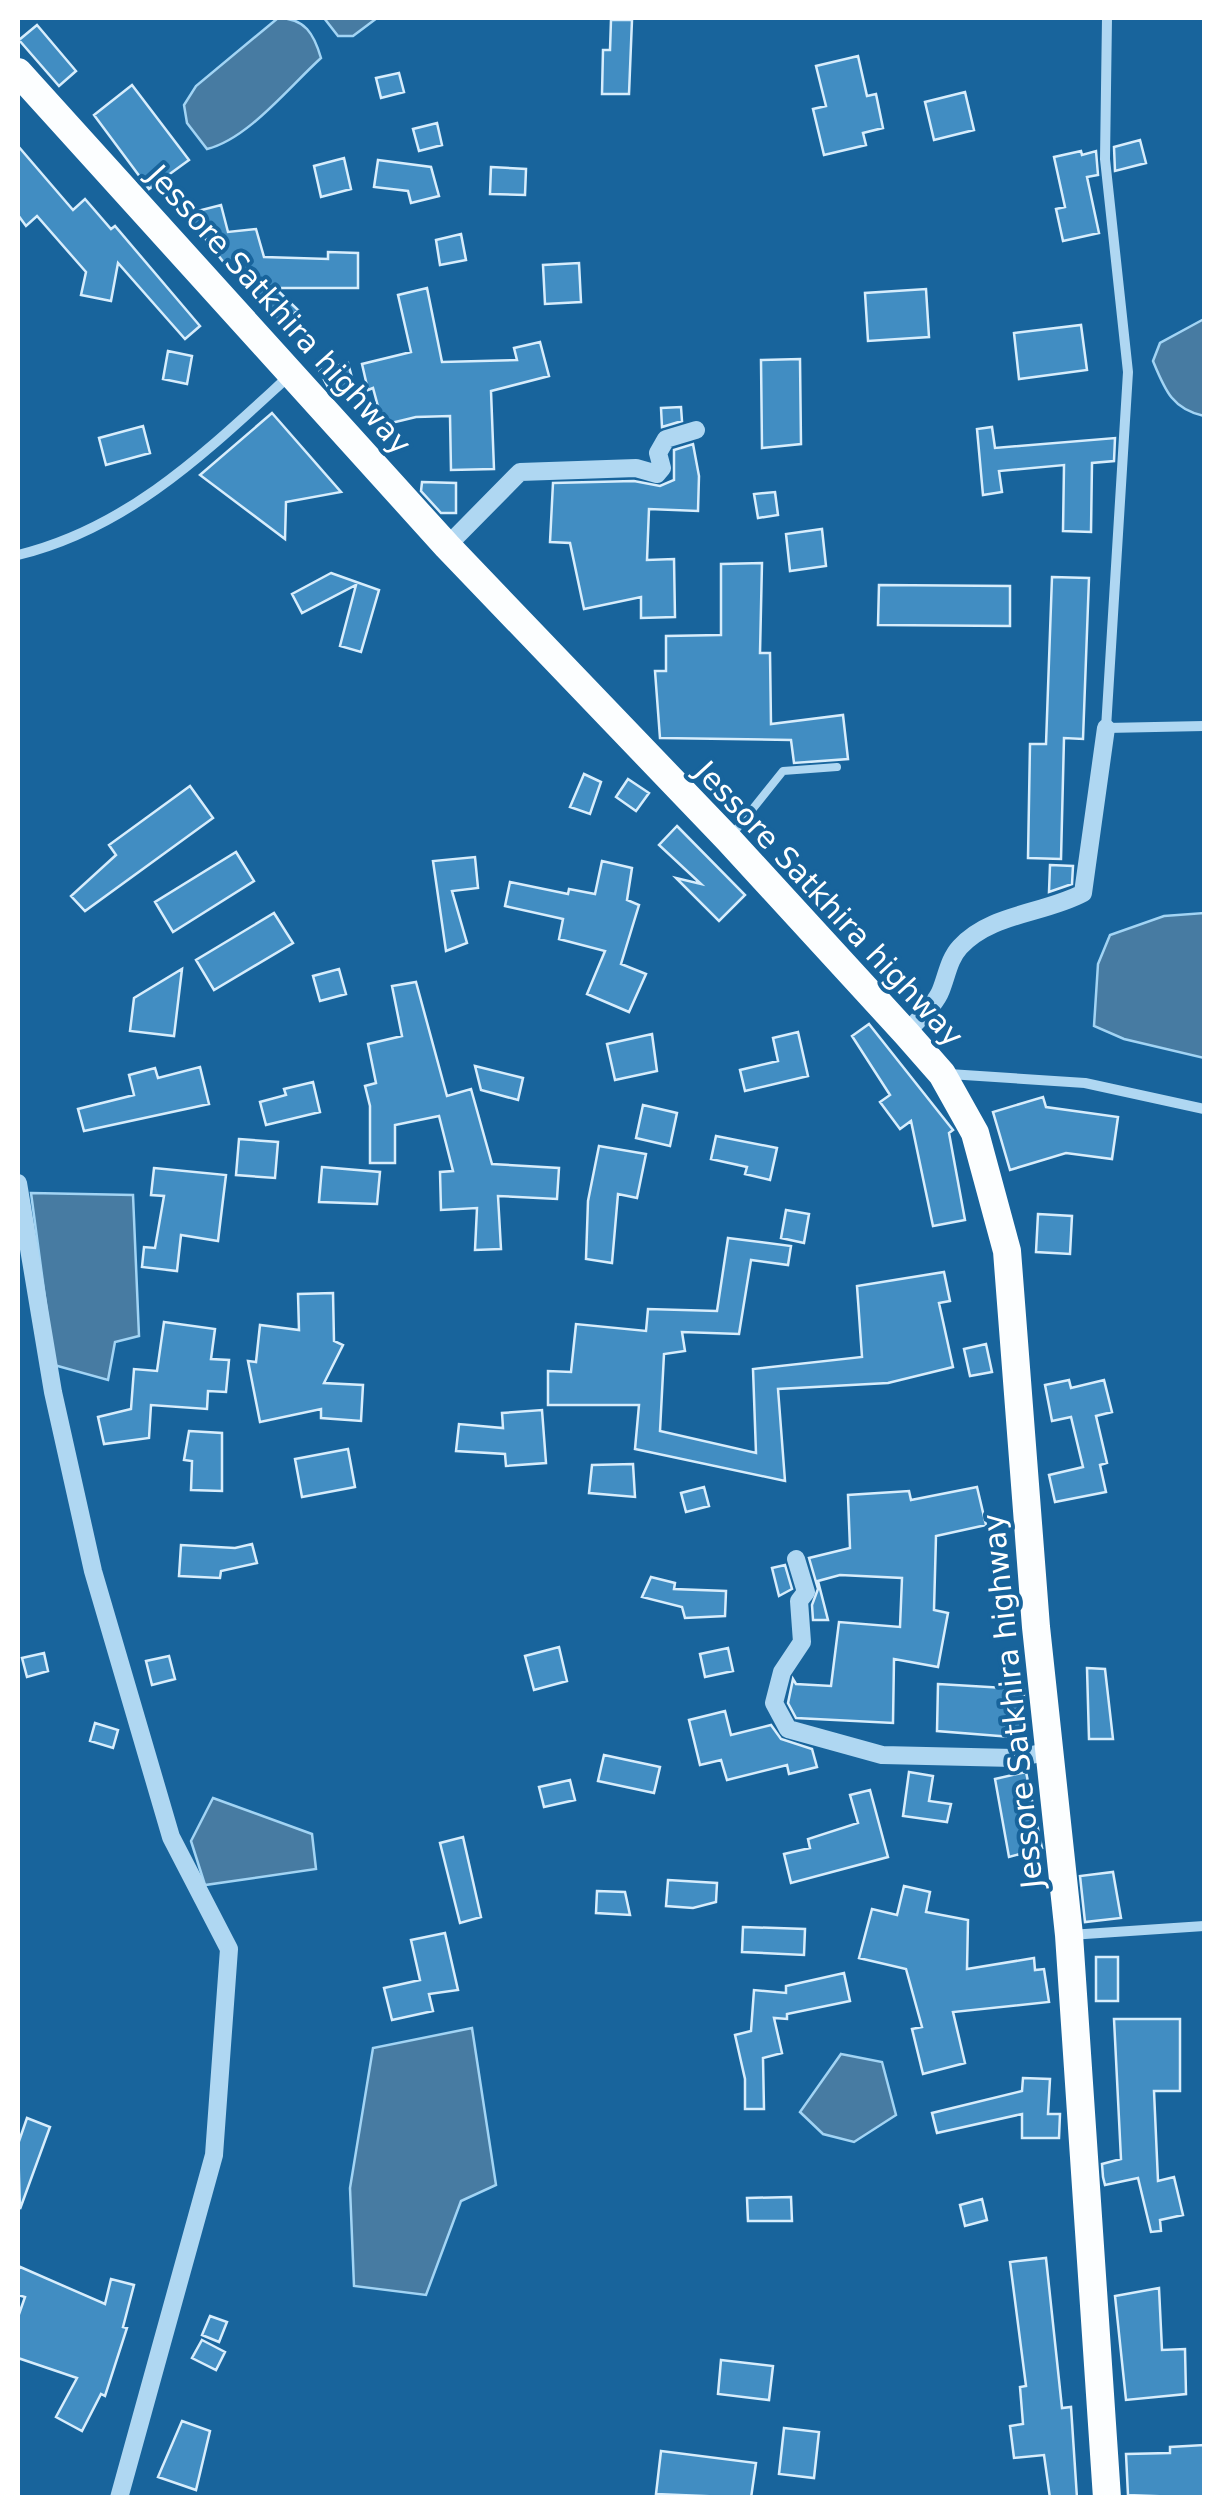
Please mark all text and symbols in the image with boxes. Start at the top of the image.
street label: Jessore Satkhira highway [139,156,418,461]
street label: Jessore Satkhira highway [687,752,971,1053]
street label: Jessore Satkhira highway [975,1512,1050,1892]

